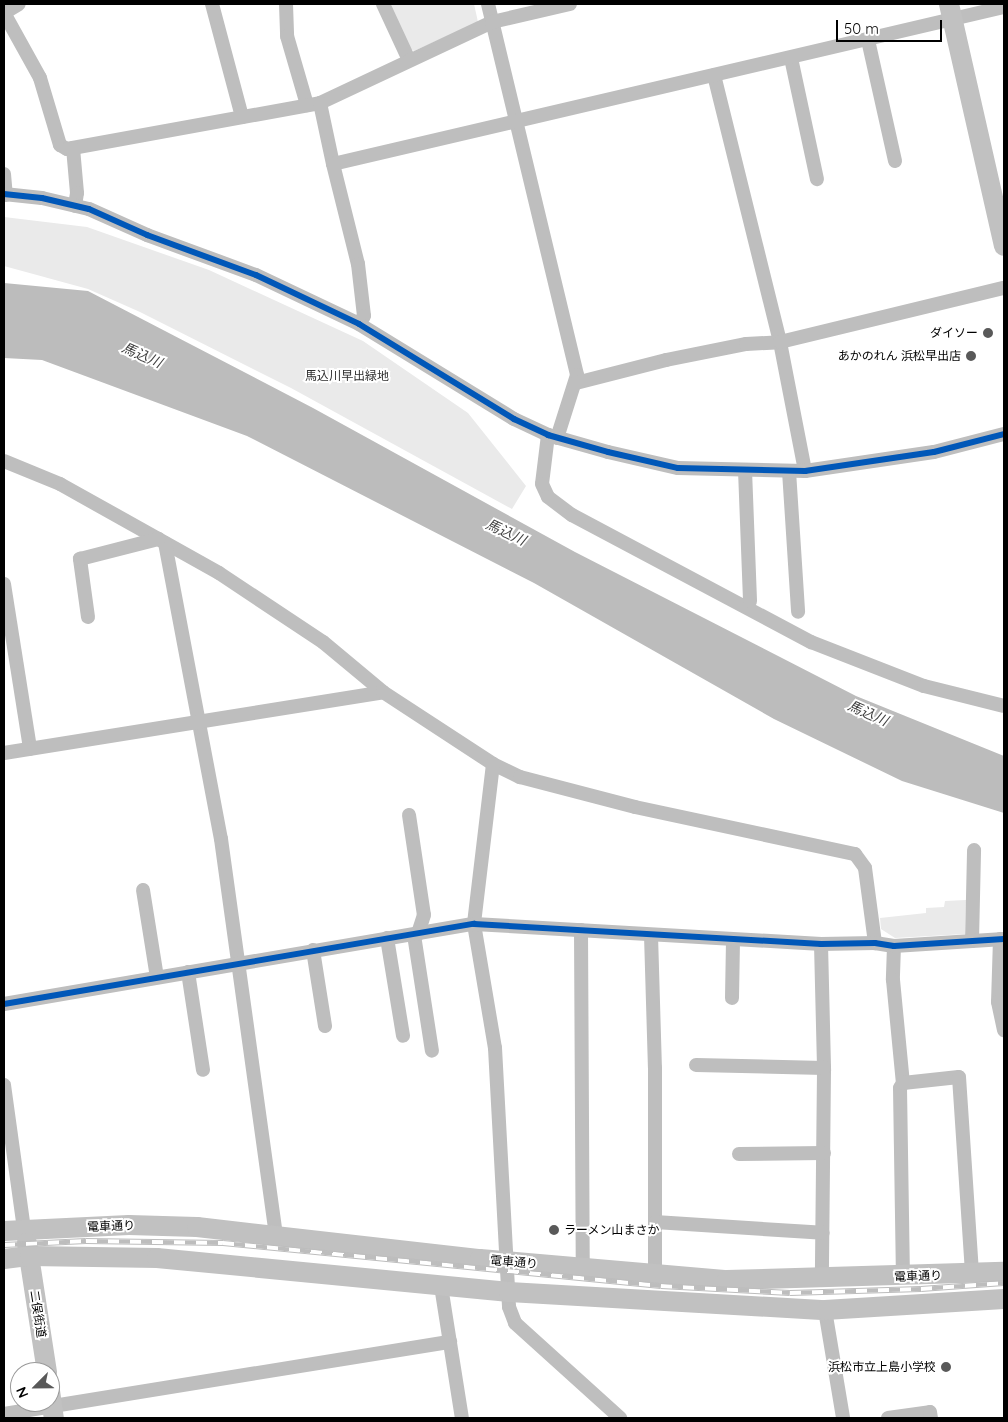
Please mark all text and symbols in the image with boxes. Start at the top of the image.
scale bar [838,10,944,42]
text: 50 m [844,19,879,38]
place label: ダイソー [930,326,978,340]
marker: ダイソー [982,327,994,339]
water label: 馬込川 [119,339,165,371]
place label: あかのれん 浜松早出店 [838,349,961,363]
marker: あかのれん 浜松早出店 [965,350,977,362]
park label: 馬込川早出緑地 [305,369,389,383]
water label: 馬込川 [483,516,529,548]
water label: 馬込川 [845,697,891,729]
street label: 電車通り [87,1218,135,1234]
place label: ラーメン山まさか [564,1223,660,1237]
marker: ラーメン山まさか [548,1224,560,1236]
street label: 電車通り [489,1253,539,1271]
street label: 電車通り [894,1268,942,1284]
street label: 二俣街道 [27,1289,49,1339]
place label: 浜松市立上島小学校 [828,1360,936,1374]
marker: 浜松市立上島小学校 [940,1361,952,1373]
north arrow [10,1362,60,1412]
text: N [12,1384,32,1401]

